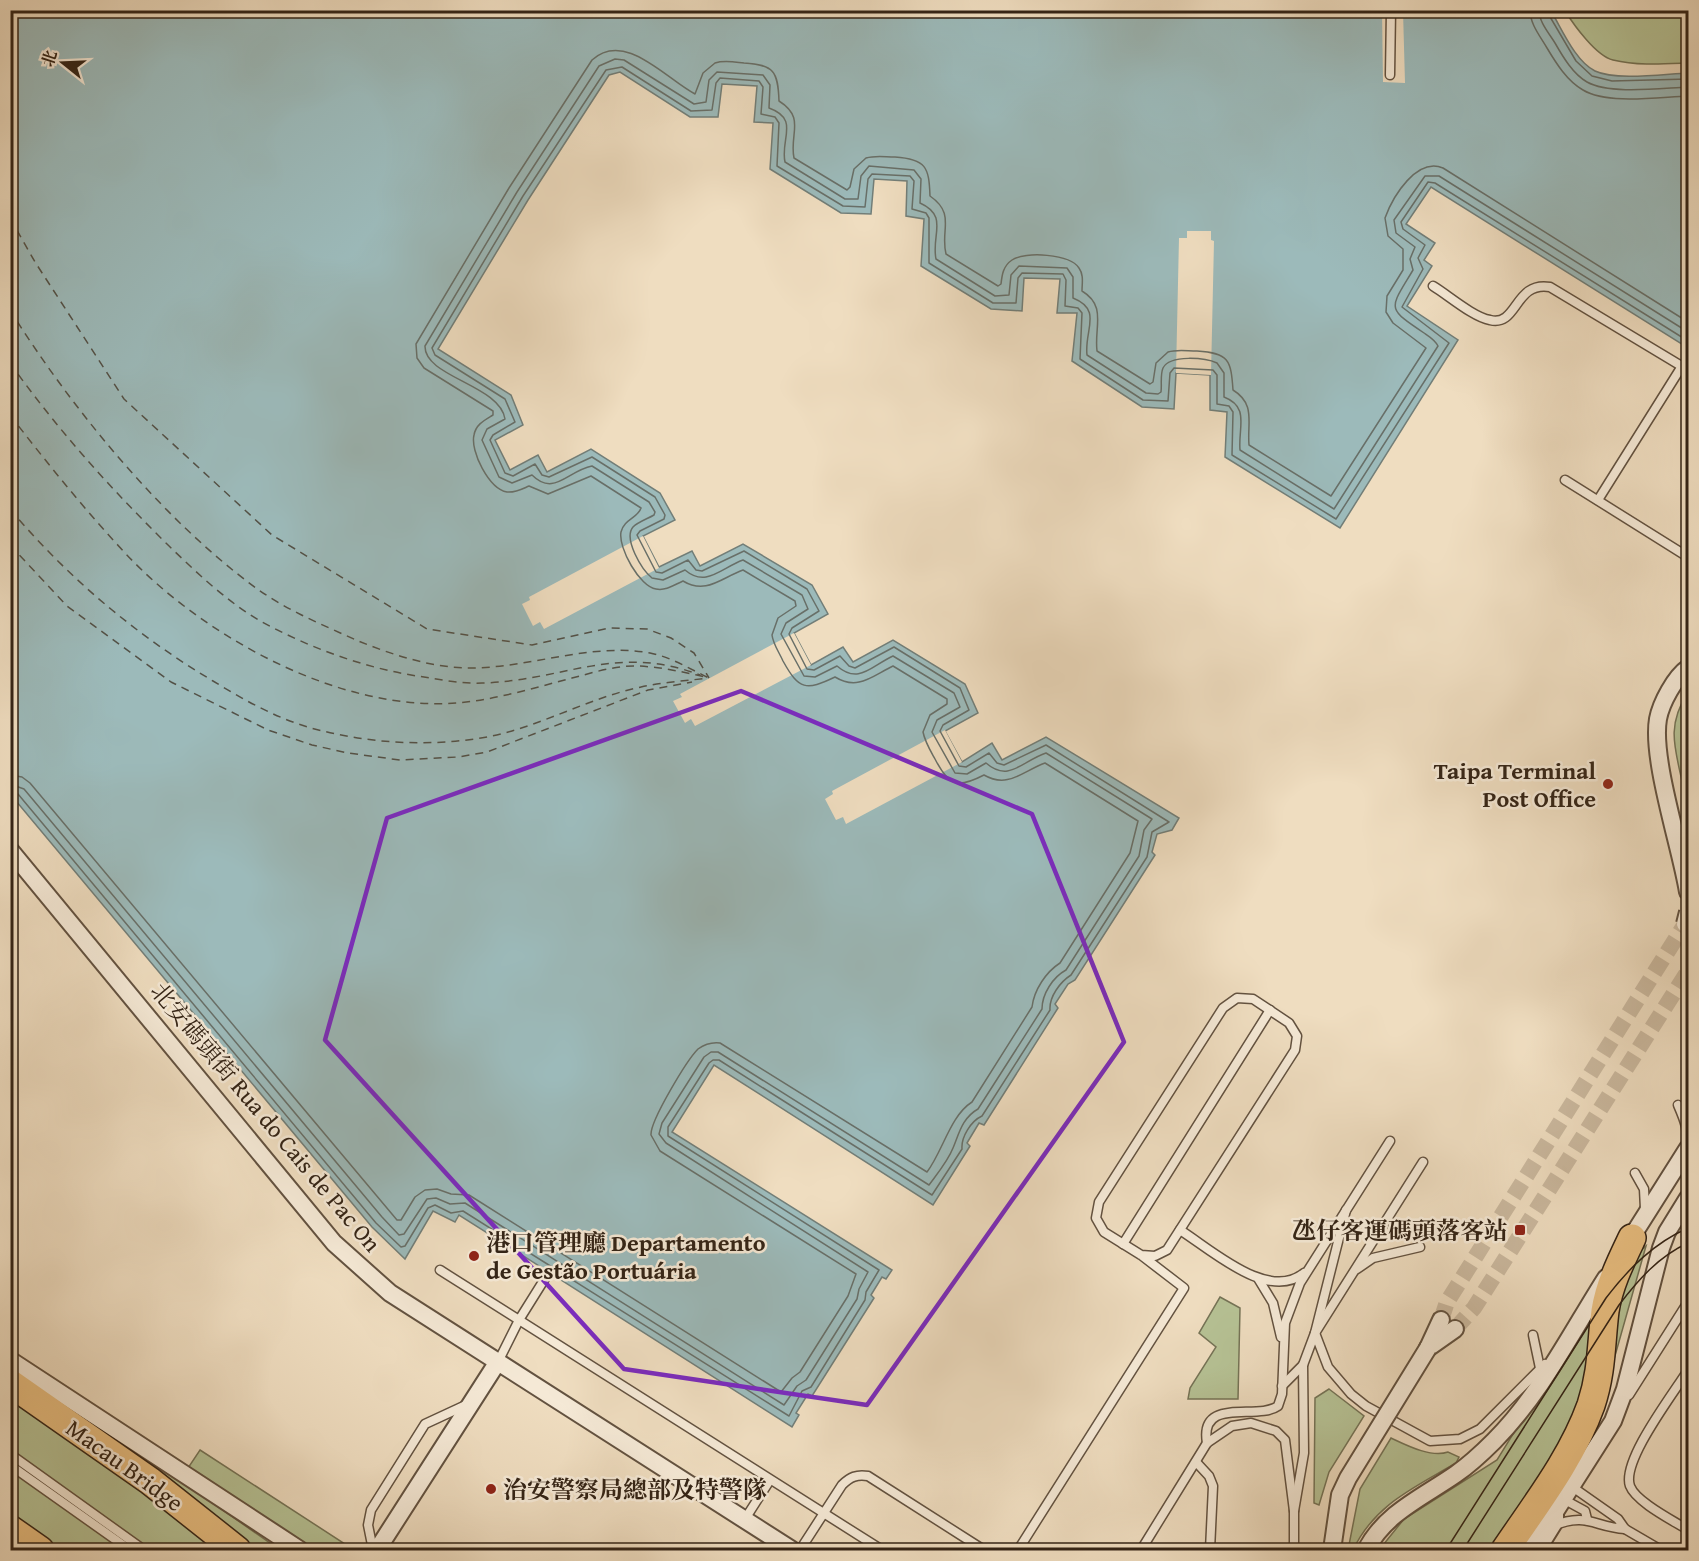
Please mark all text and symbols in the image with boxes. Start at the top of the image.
north arrow [33,33,93,93]
text: 北 [35,47,63,70]
place label: Taipa Terminal Post Office [1434,753,1597,816]
marker: Taipa Terminal Post Office [1601,777,1615,791]
street label: 北安碼頭街 Rua do Cais de Pac On [142,975,390,1260]
place label: 氹仔客運碼頭落客站 [1292,1213,1508,1248]
marker: 氹仔客運碼頭落客站 [1513,1223,1527,1237]
place label: 港口管理廳 Departamento de Gestão Portuária [486,1225,766,1288]
marker: 港口管理廳 Departamento de Gestão Portuária [467,1249,481,1263]
street label: Macau Bridge [59,1410,191,1520]
place label: 治安警察局總部及特警隊 [503,1472,767,1507]
marker: 治安警察局總部及特警隊 [484,1482,498,1496]

